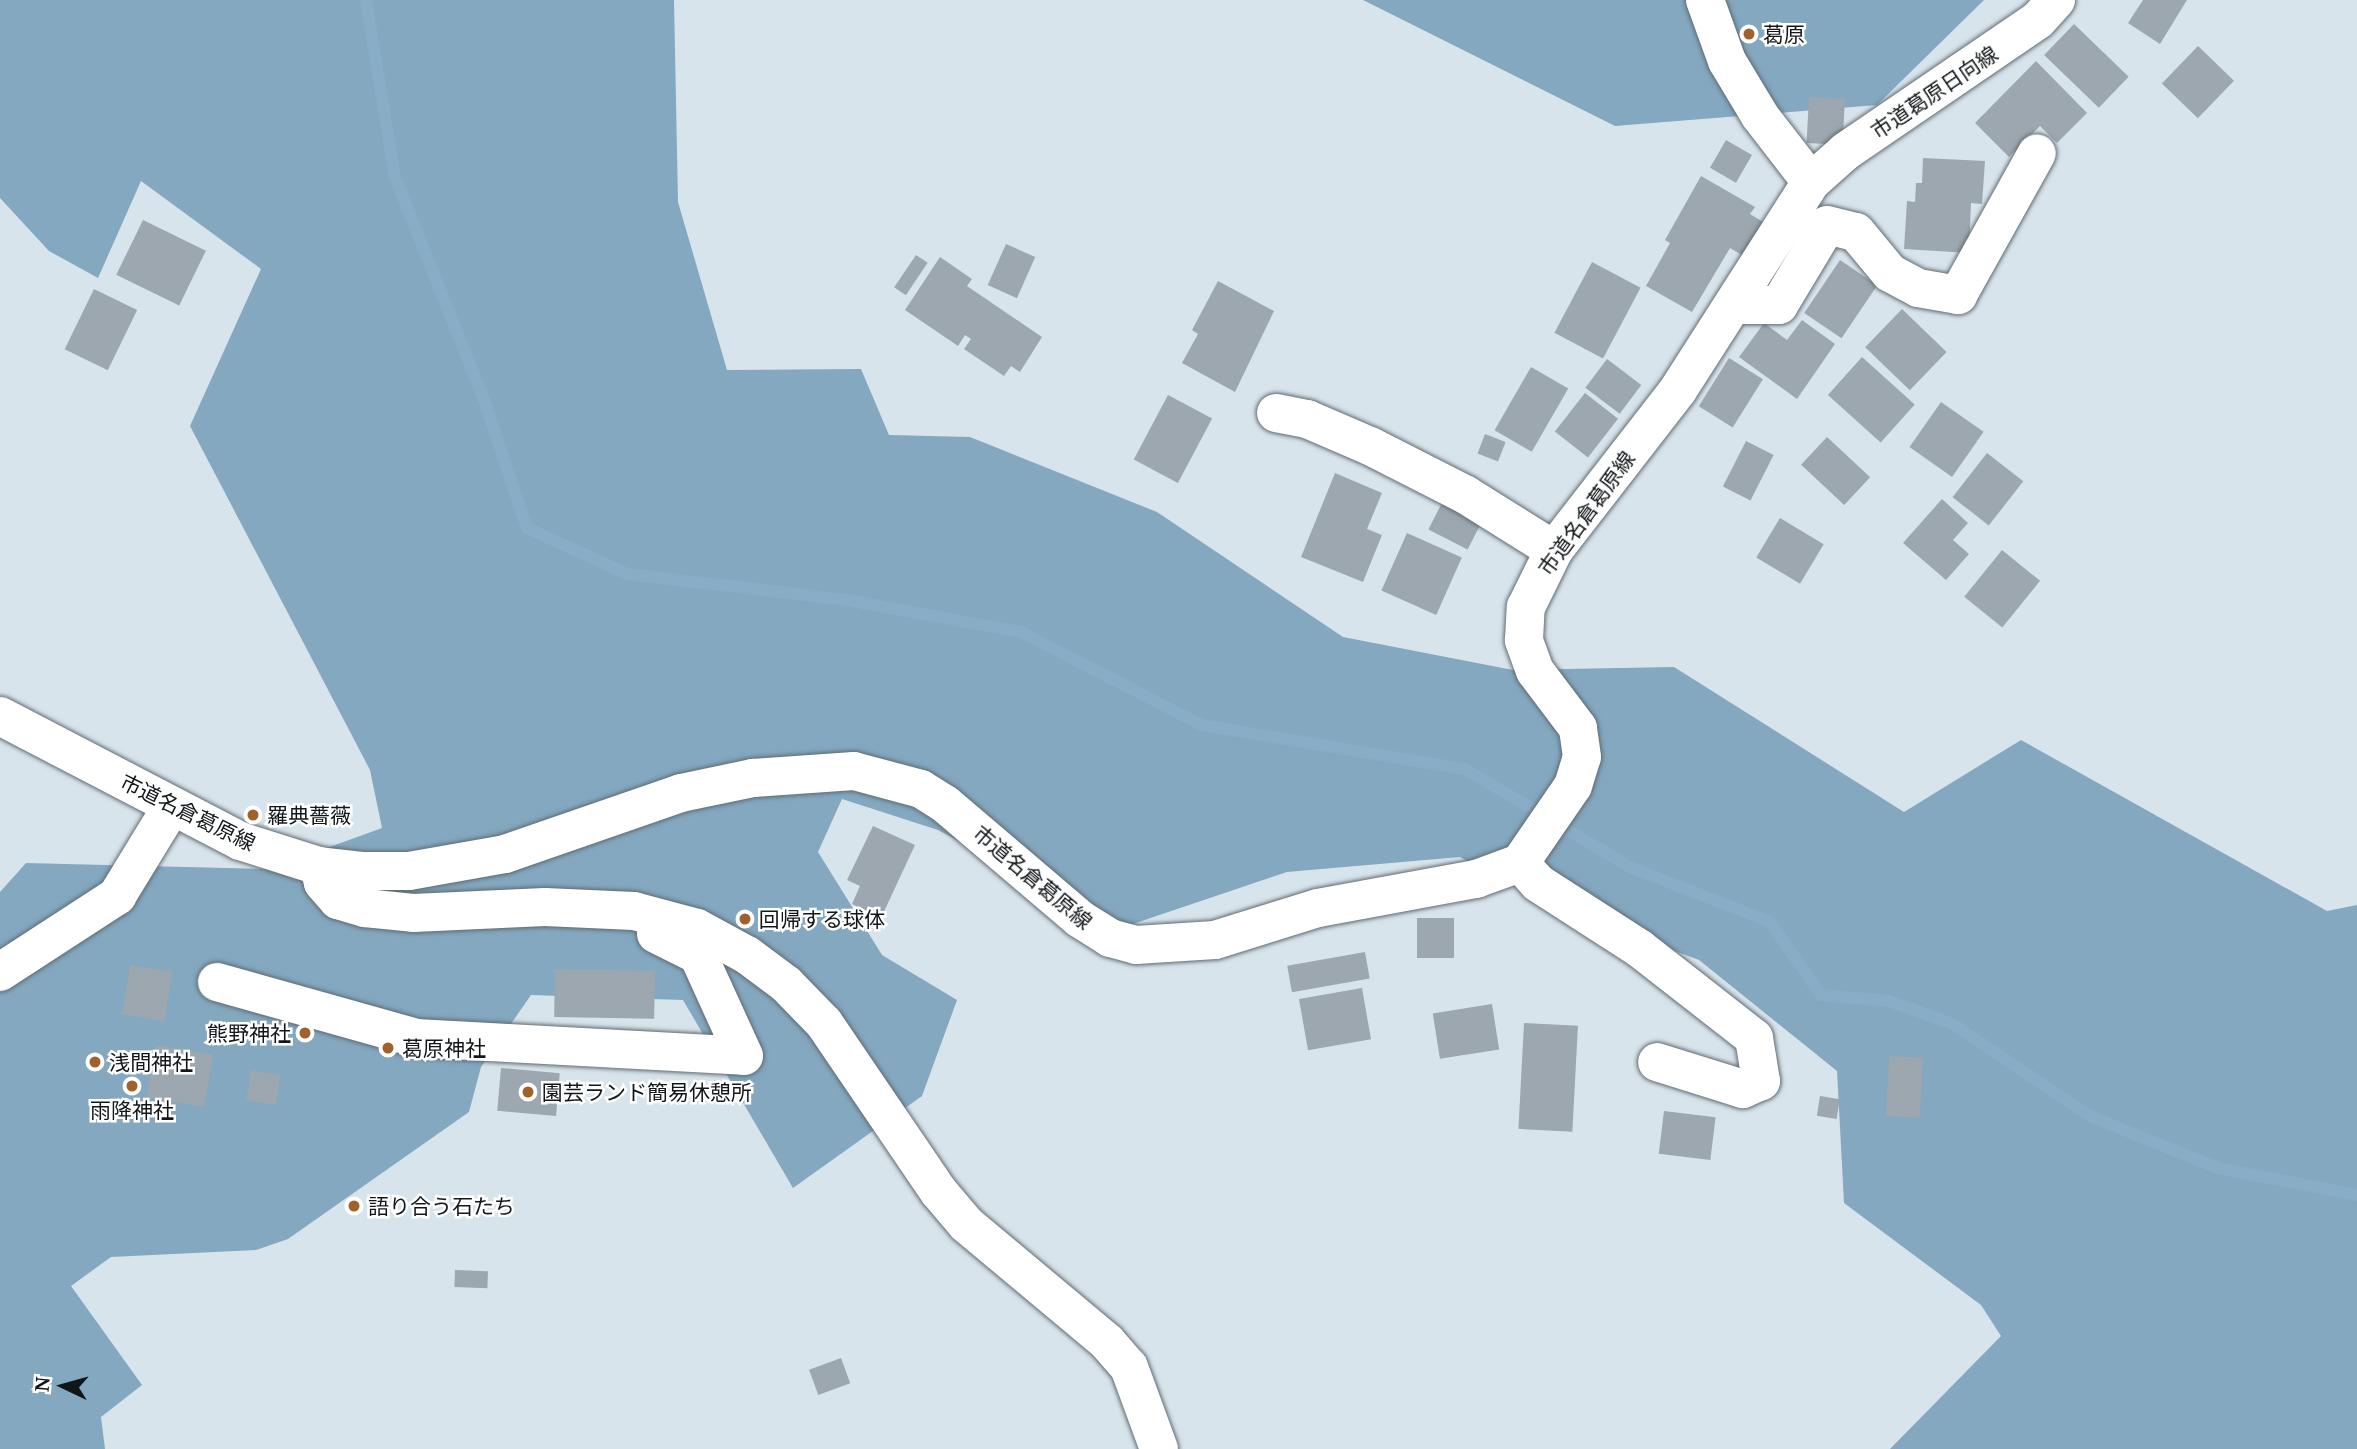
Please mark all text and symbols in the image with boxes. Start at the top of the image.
place label: 葛原 [1763,21,1805,47]
marker: 葛原 [1741,26,1757,42]
street label: 市道葛原日向線 [1866,40,2002,144]
street label: 市道名倉葛原線 [1533,446,1639,580]
street label: 市道名倉葛原線 [116,768,260,856]
place label: 羅典薔薇 [267,802,351,828]
marker: 羅典薔薇 [245,807,261,823]
street label: 市道名倉葛原線 [969,820,1097,934]
place label: 回帰する球体 [759,906,885,932]
marker: 回帰する球体 [737,911,753,927]
place label: 熊野神社 [207,1020,291,1046]
marker: 熊野神社 [297,1025,313,1041]
place label: 葛原神社 [402,1035,486,1061]
marker: 葛原神社 [380,1040,396,1056]
place label: 浅間神社 [109,1049,193,1075]
marker: 浅間神社 [87,1054,103,1070]
marker: 雨降神社 [124,1078,140,1094]
place label: 園芸ランド簡易休憩所 [542,1079,752,1105]
marker: 園芸ランド簡易休憩所 [520,1084,536,1100]
place label: 雨降神社 [90,1097,174,1123]
place label: 語り合う石たち [368,1193,515,1219]
marker: 語り合う石たち [346,1198,362,1214]
north arrow [28,1351,98,1421]
text: N [28,1376,56,1393]

